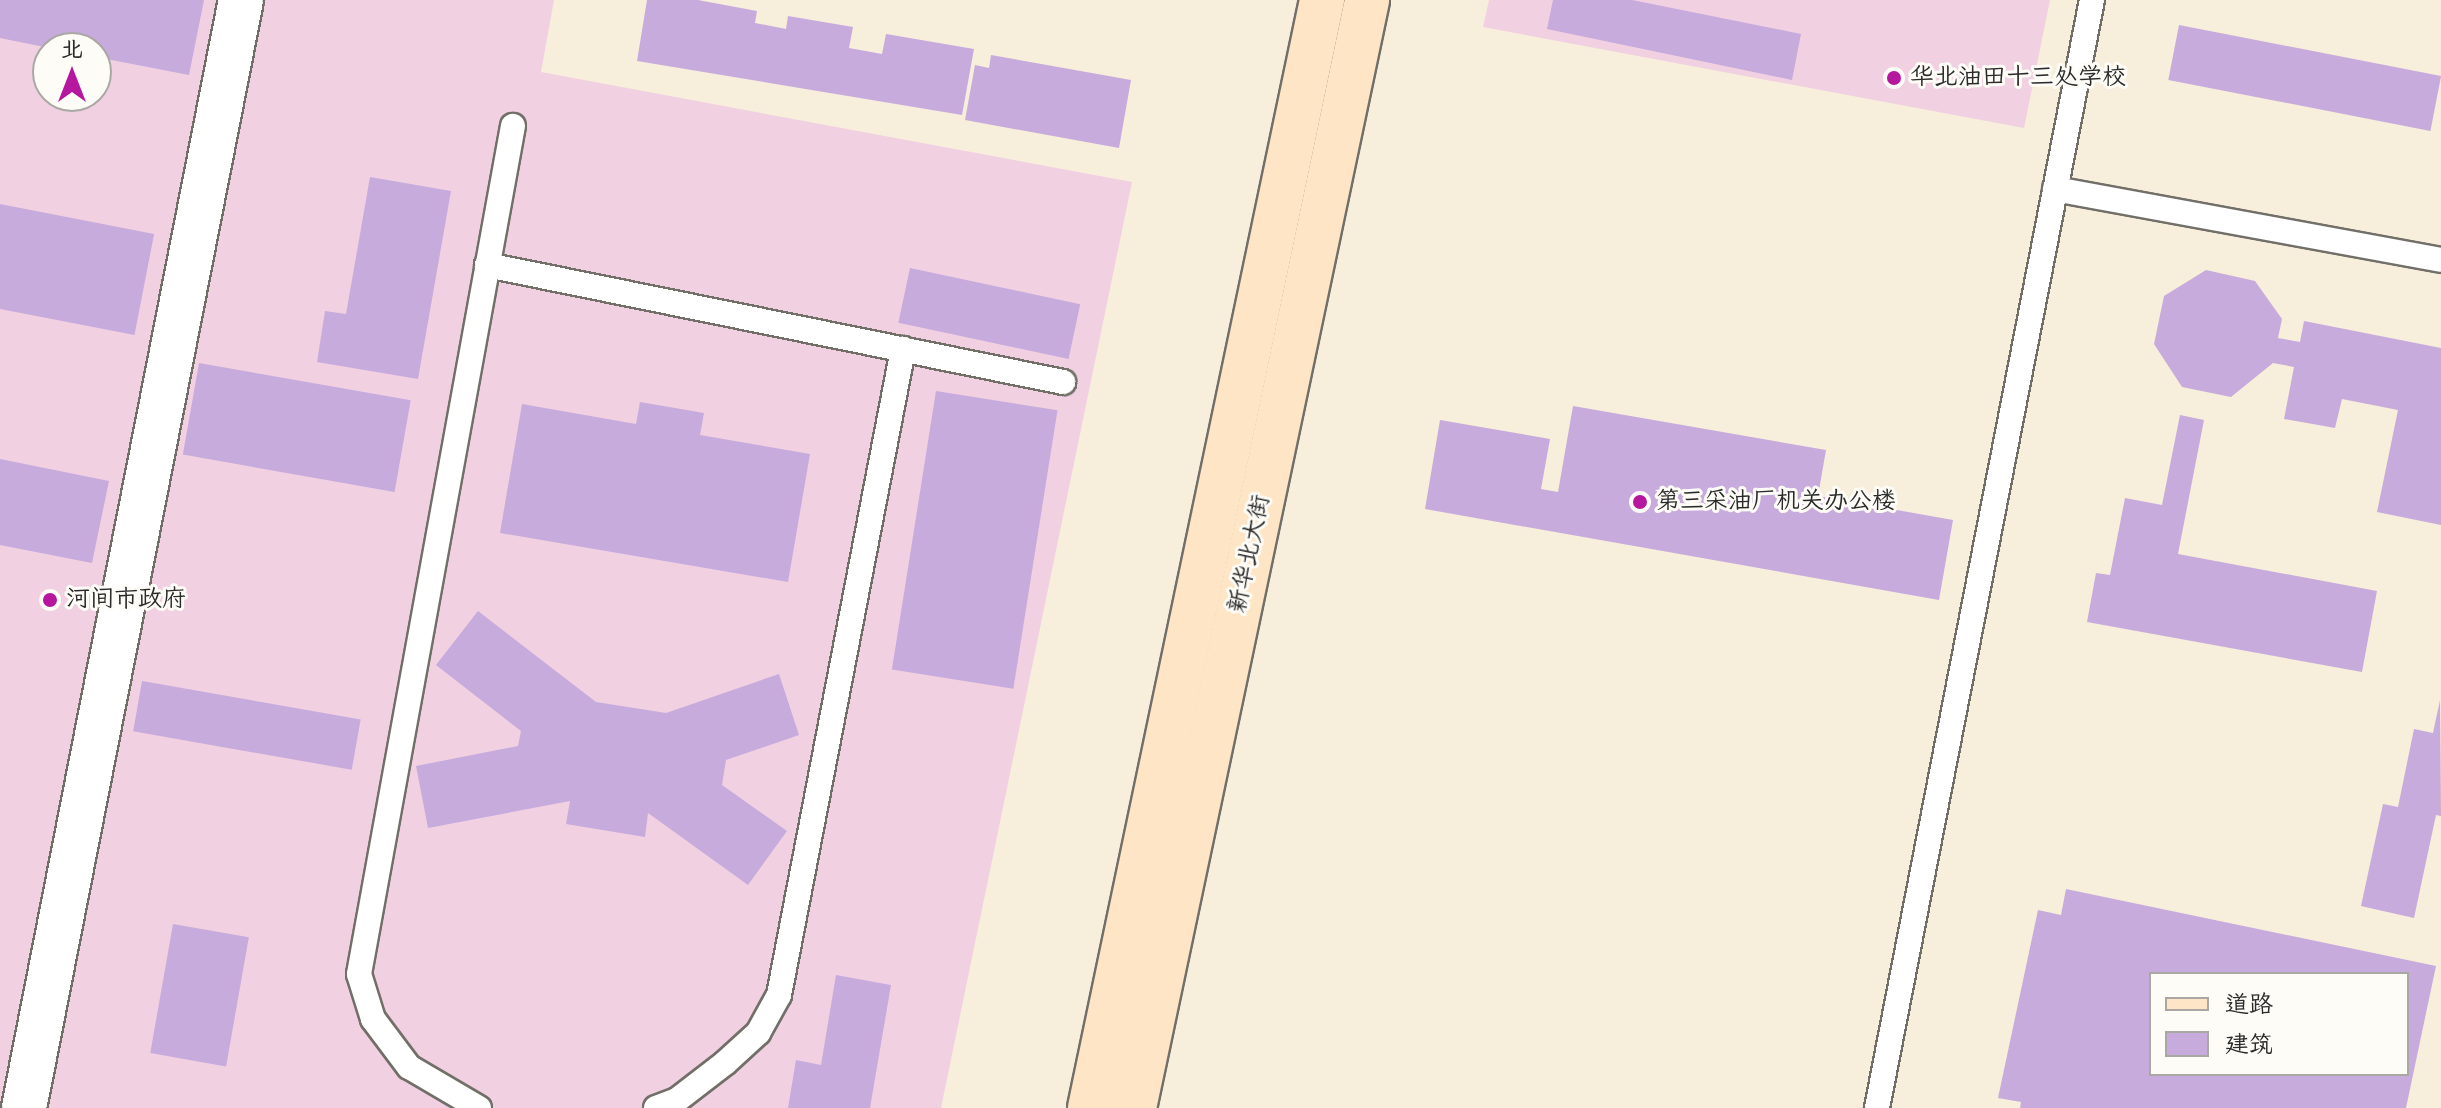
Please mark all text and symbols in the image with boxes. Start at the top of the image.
north arrow [32,32,112,112]
text: 北 [61,36,83,64]
place label: 华北油田十三处学校 [1910,64,2126,92]
marker: 华北油田十三处学校 [1885,69,1903,87]
place label: 第三采油厂机关办公楼 [1656,488,1896,516]
street label: 新华北大街 [1223,492,1277,616]
marker: 第三采油厂机关办公楼 [1631,493,1649,511]
place label: 河间市政府 [66,586,186,614]
marker: 河间市政府 [41,591,59,609]
legend [2149,972,2409,1076]
text: 道路 [2225,990,2273,1021]
text: 建筑 [2225,1030,2273,1061]

